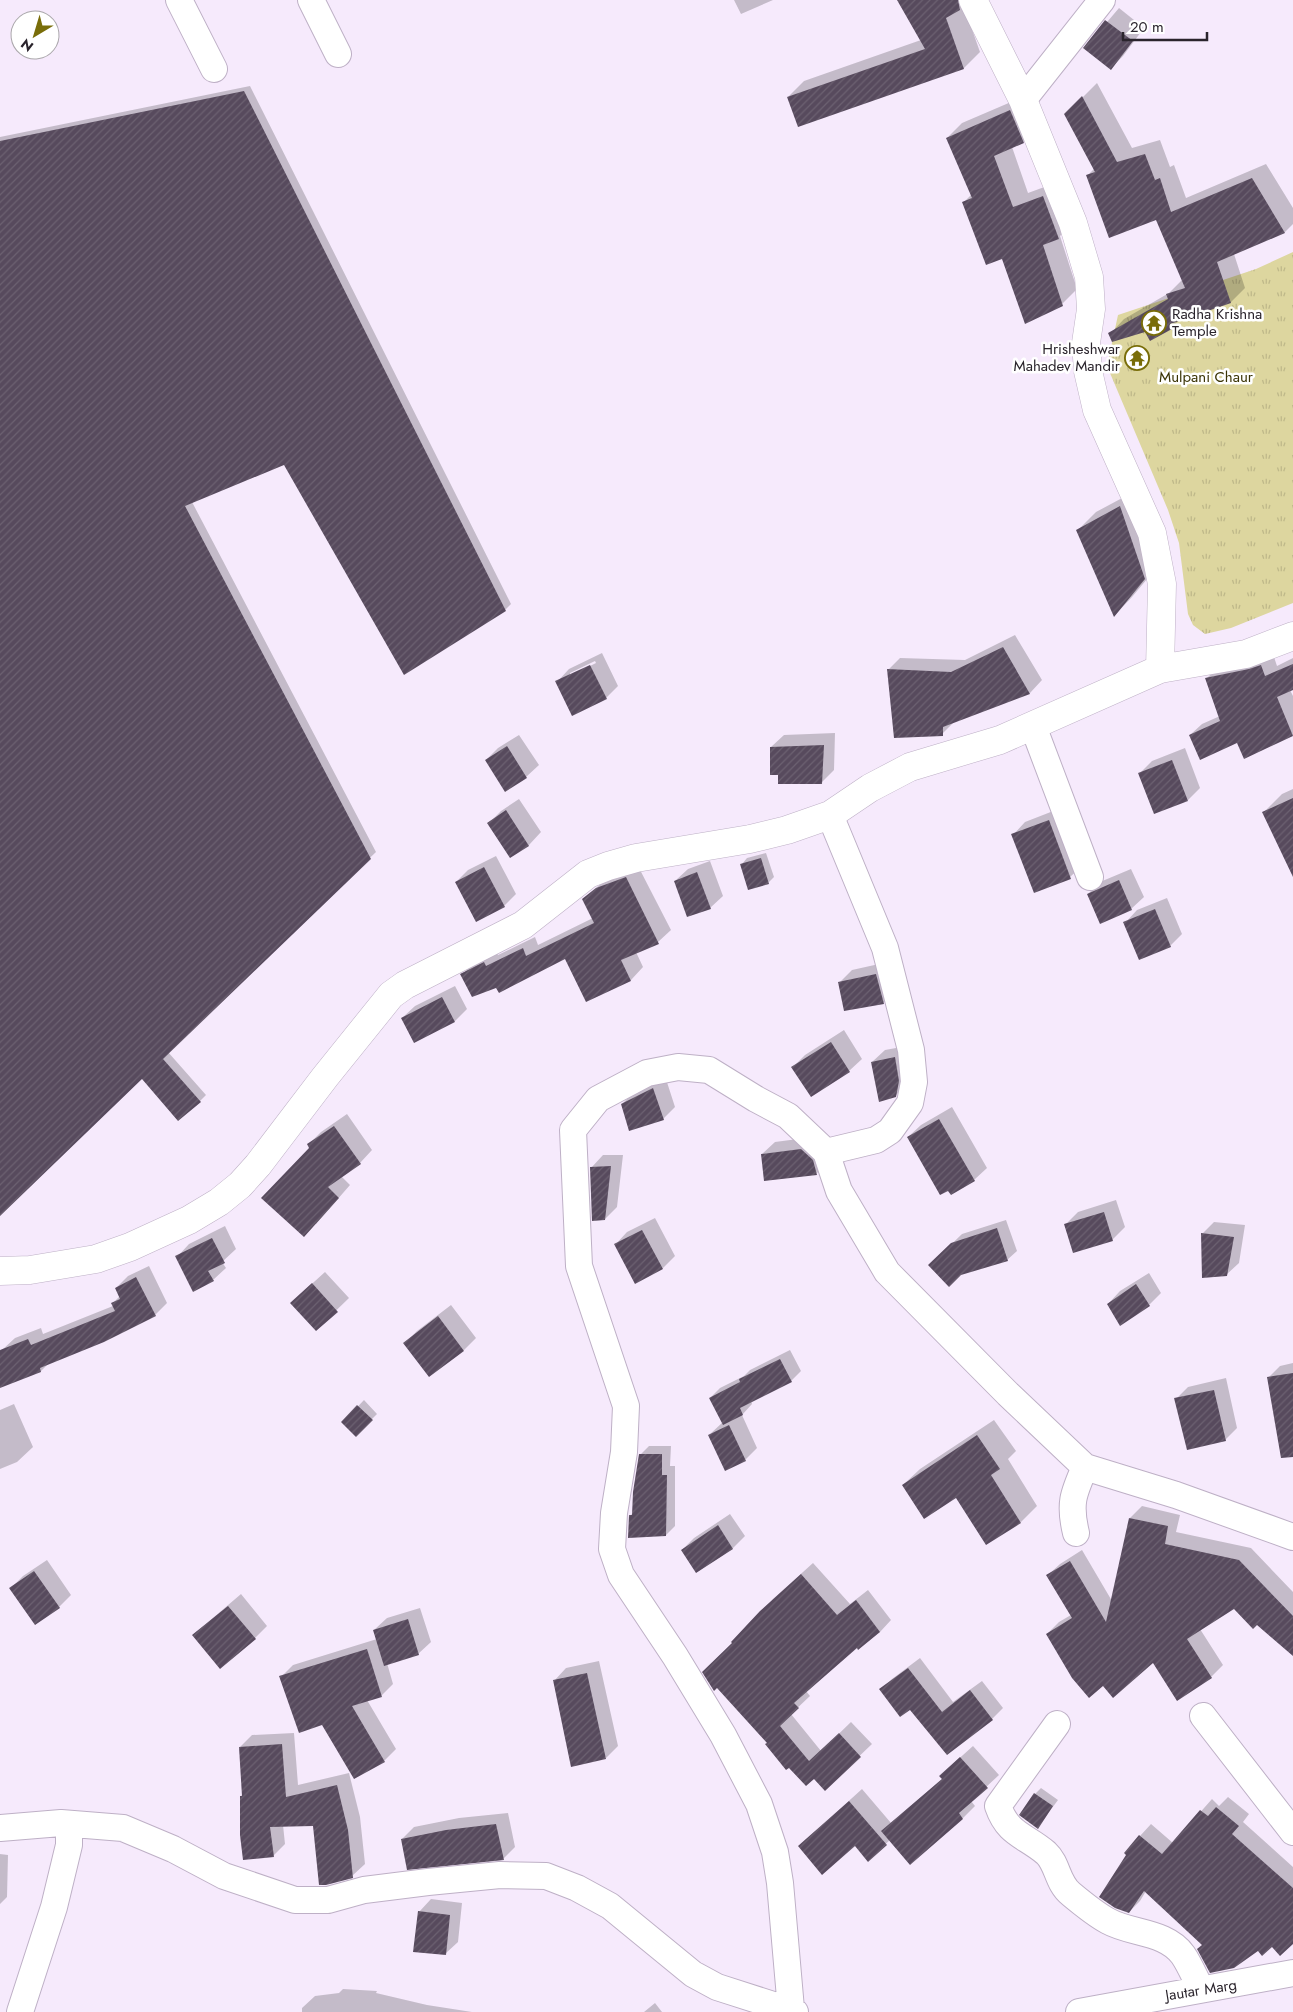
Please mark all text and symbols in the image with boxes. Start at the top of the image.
north arrow [10,10,60,60]
scale bar [1123,10,1207,42]
text: 20 m [1130,16,1164,38]
text: N [16,34,38,57]
place label: Radha Krishna Temple [1172,303,1262,342]
temple icon: Radha Krishna Temple [1141,310,1167,336]
place label: Hrisheshwar Mahadev Mandir [1014,338,1121,377]
temple icon: Hrisheshwar Mahadev Mandir [1124,345,1150,371]
park label: Mulpani Chaur [1159,366,1254,388]
street label: Jautar Marg [1162,1974,1238,2007]

